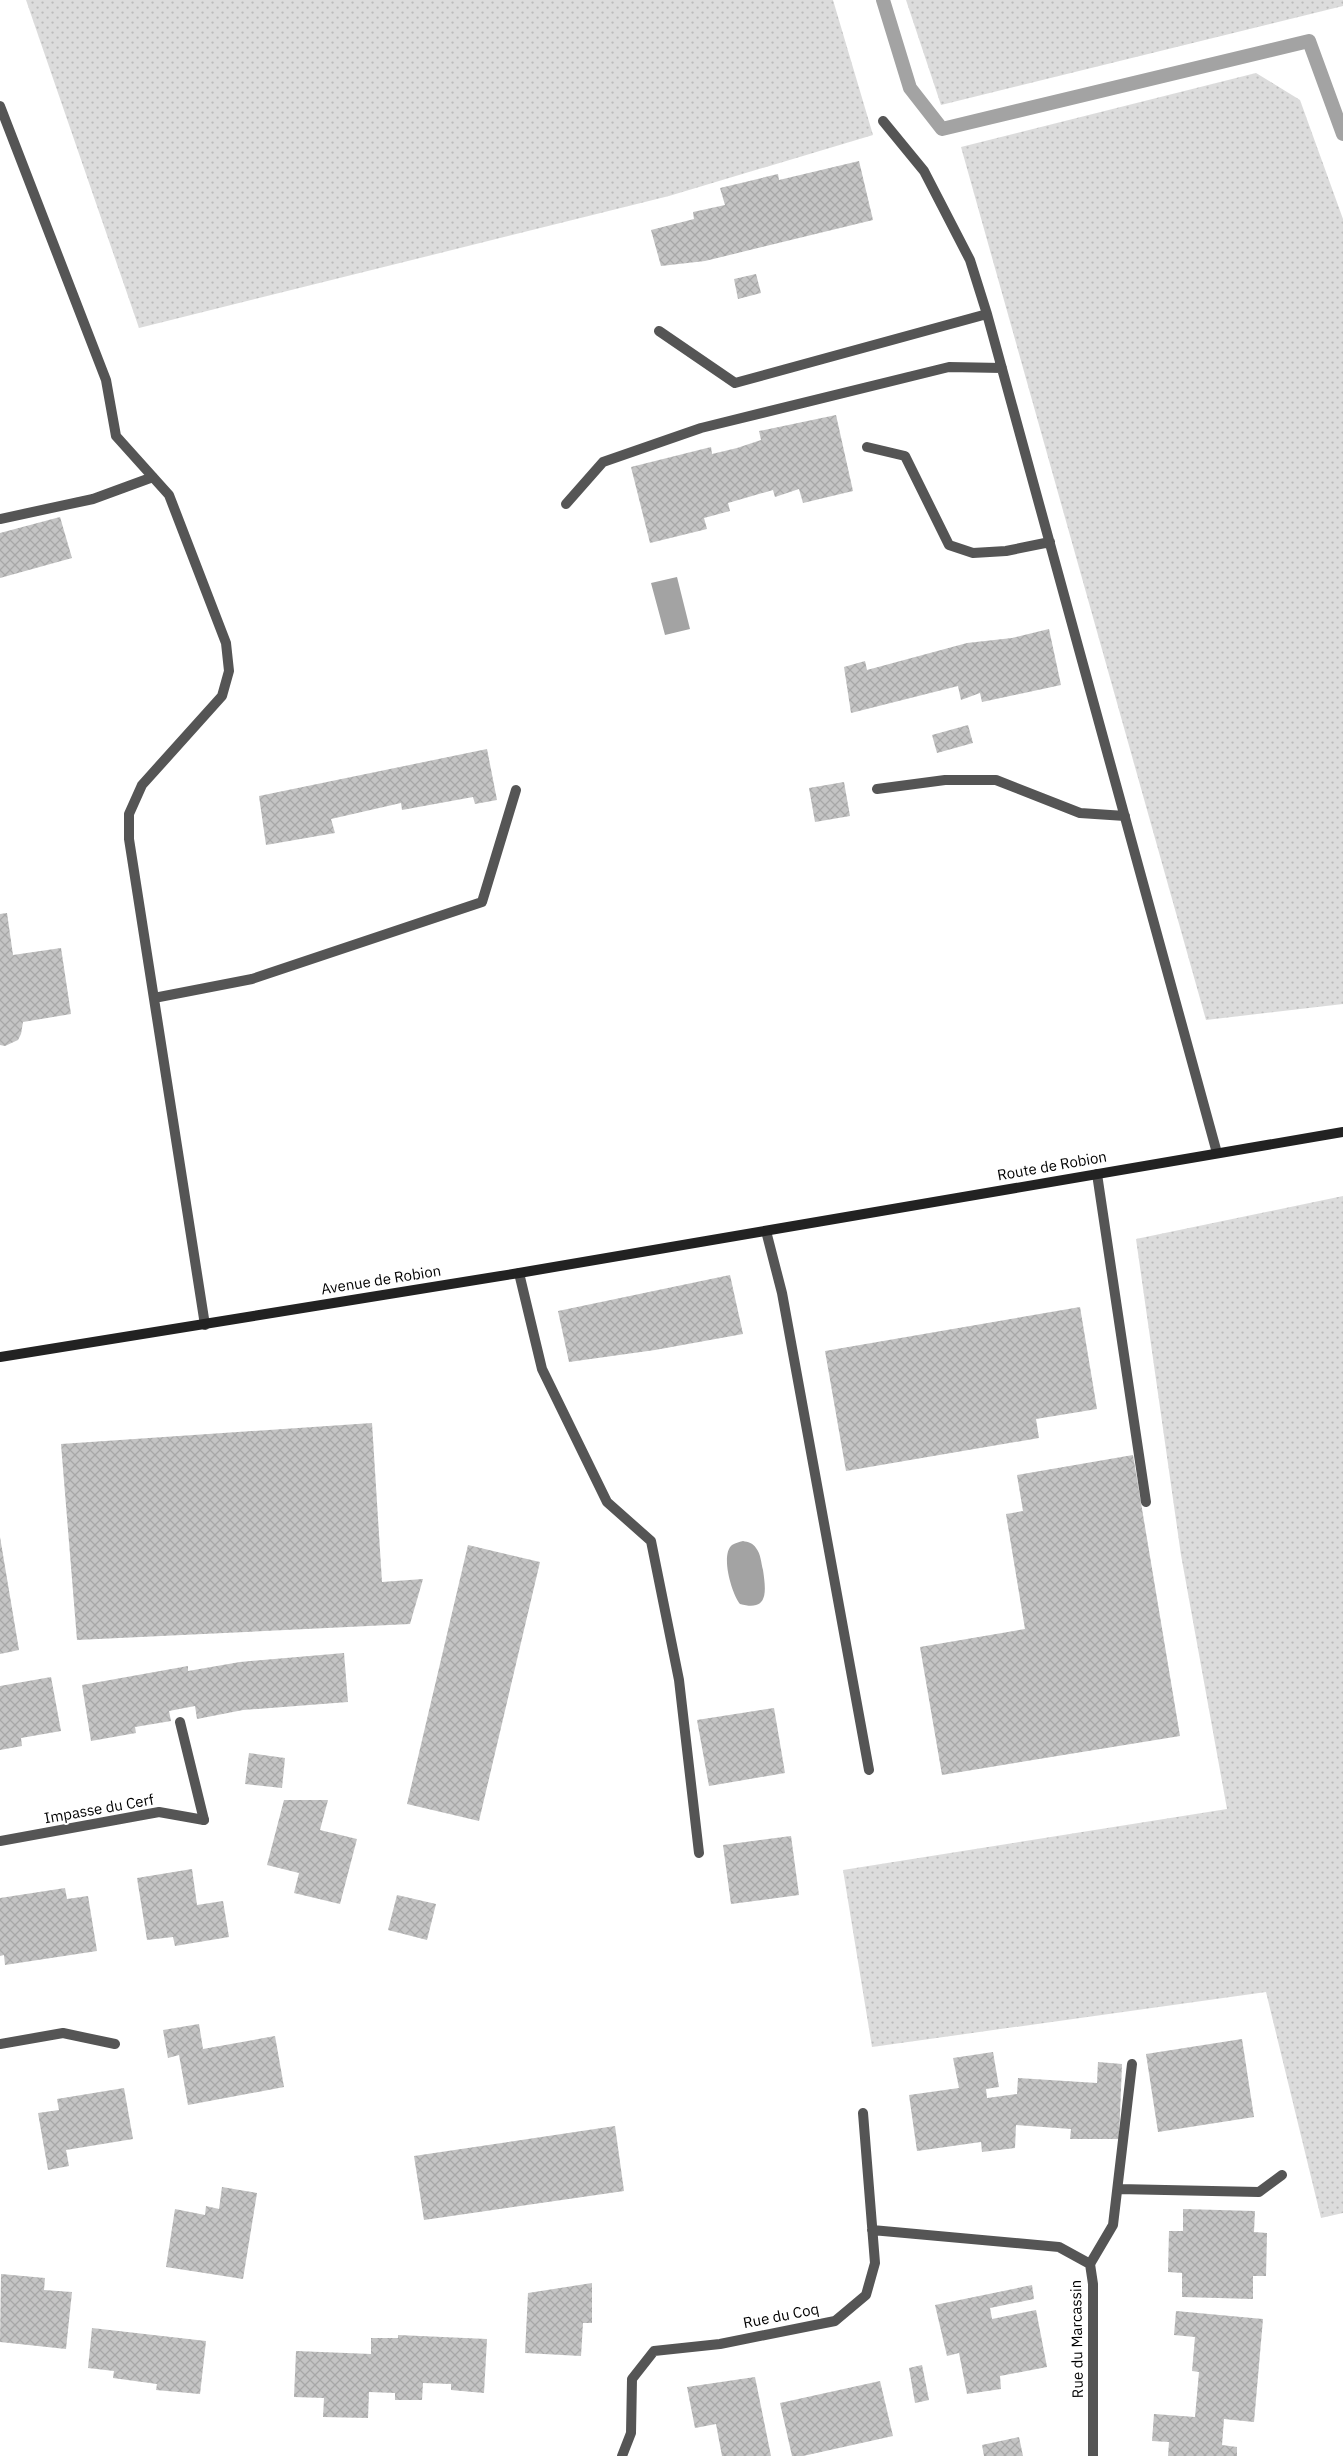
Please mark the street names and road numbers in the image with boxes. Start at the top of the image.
street label: Route de Robion [996,1147,1108,1184]
street label: Avenue de Robion [320,1261,442,1298]
street label: Impasse du Cerf [43,1790,155,1827]
street label: Rue du Marcassin [1066,2280,1087,2398]
street label: Rue du Coq [741,2299,821,2332]

